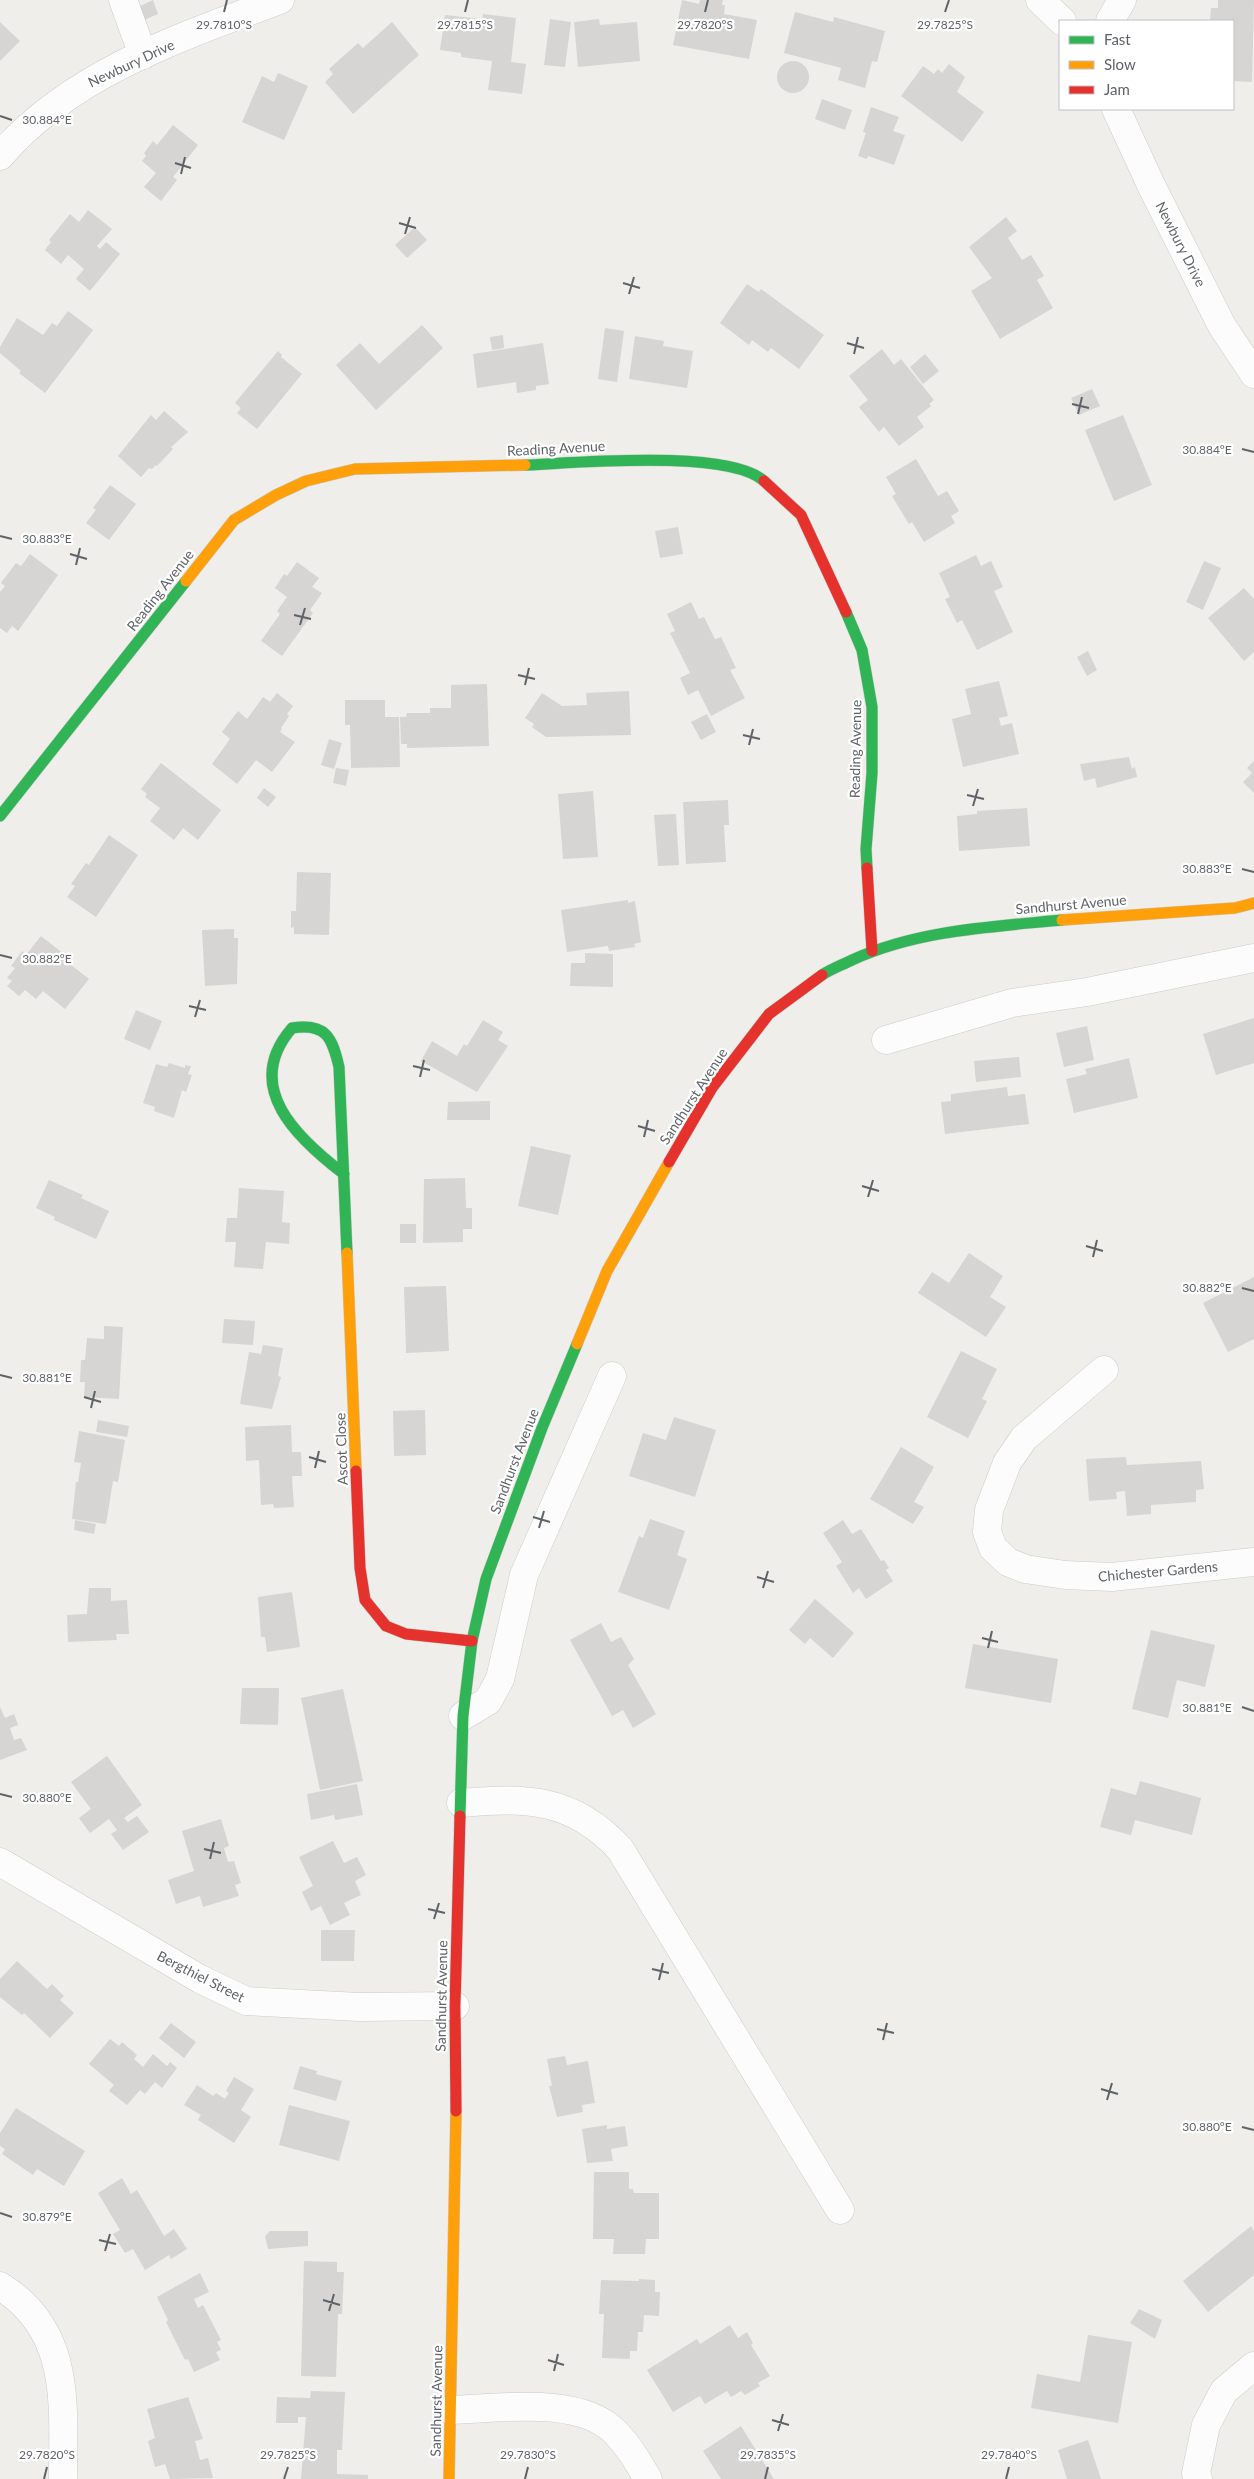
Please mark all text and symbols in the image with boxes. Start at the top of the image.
text: 29.7810°S [196,17,252,32]
text: 29.7815°S [437,17,493,32]
text: 29.7820°S [677,17,733,32]
text: 29.7825°S [917,17,973,32]
legend [1059,20,1234,110]
text: Fast [1104,30,1131,48]
street label: Newbury Drive [85,36,177,90]
text: Slow [1104,55,1136,73]
text: Jam [1104,80,1130,98]
text: 30.884°E [22,112,72,127]
street label: Newbury Drive [1152,199,1210,289]
street label: Reading Avenue [506,437,606,459]
text: 30.884°E [1182,442,1232,457]
text: 30.883°E [22,531,72,546]
street label: Reading Avenue [123,546,197,634]
street label: Reading Avenue [846,700,864,798]
text: 30.883°E [1182,861,1232,876]
street label: Sandhurst Avenue [1015,891,1127,917]
text: 30.882°E [22,951,72,966]
street label: Sandhurst Avenue [656,1045,730,1147]
text: 30.882°E [1182,1280,1232,1295]
text: 30.881°E [22,1370,72,1385]
street label: Sandhurst Avenue [486,1406,542,1516]
street label: Ascot Close [331,1412,351,1486]
street label: Chichester Gardens [1097,1557,1219,1585]
text: 30.881°E [1182,1700,1232,1715]
text: 30.880°E [22,1790,72,1805]
street label: Sandhurst Avenue [432,1940,450,2052]
street label: Bergthiel Street [154,1947,248,2005]
text: 30.880°E [1182,2119,1232,2134]
text: 30.879°E [22,2209,72,2224]
street label: Sandhurst Avenue [427,2345,445,2457]
text: 29.7820°S [19,2447,75,2462]
text: 29.7825°S [260,2447,316,2462]
text: 29.7830°S [500,2447,556,2462]
text: 29.7835°S [740,2447,796,2462]
text: 29.7840°S [981,2447,1037,2462]

